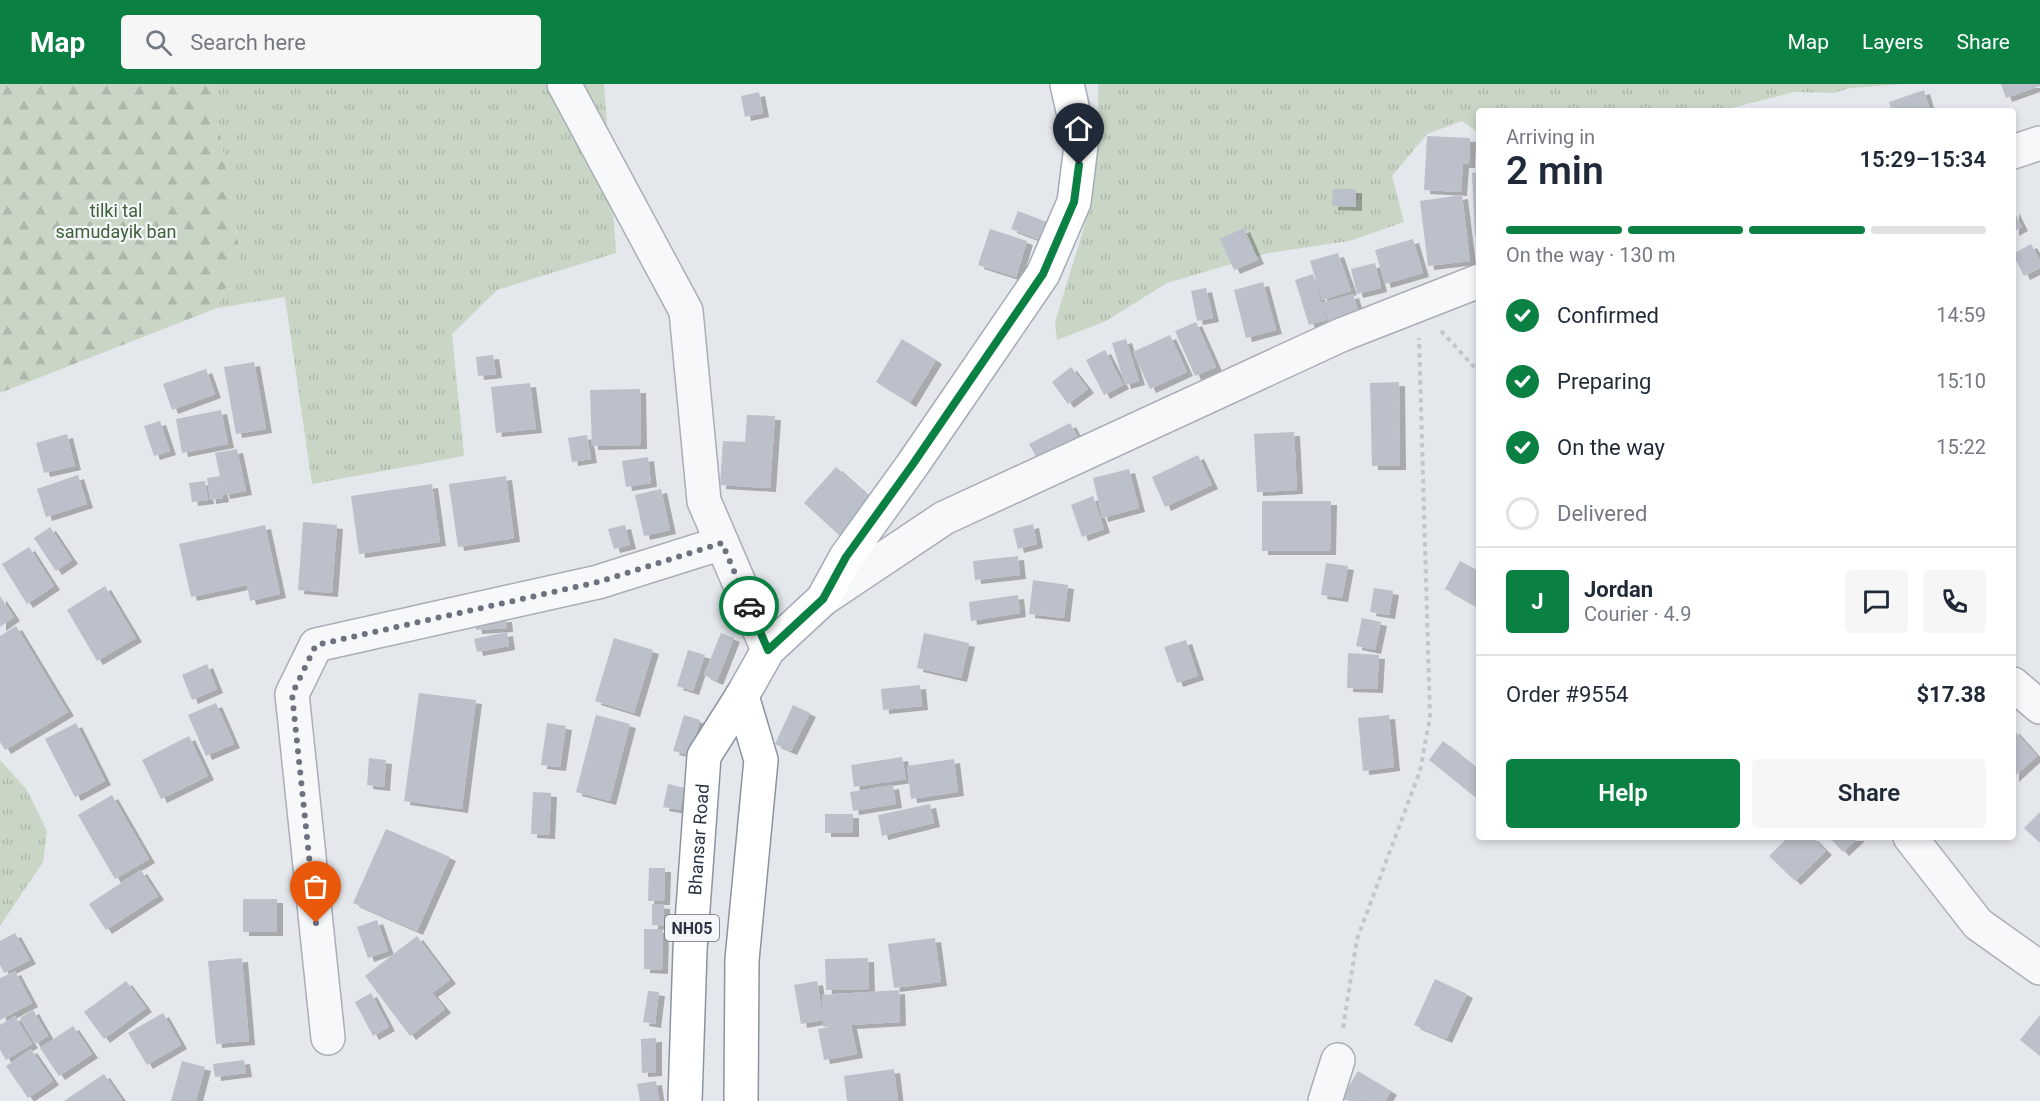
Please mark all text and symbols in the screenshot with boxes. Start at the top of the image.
search box [121,15,541,69]
text: Map [30,26,85,59]
icon: search [142,26,175,59]
text: Search here [190,30,306,55]
text: Map [1787,30,1829,54]
text: Layers [1862,30,1923,54]
text: Share [1956,30,2010,54]
pin [1053,103,1104,165]
icon: home [1062,112,1095,145]
text: Arriving in [1506,125,1595,149]
text: 15:29–15:34 [1859,147,1986,172]
text: 2 min [1506,148,1604,194]
park label: tilki tal samudayik ban [56,200,176,242]
text: On the way · 130 m [1506,243,1675,267]
icon: check [1506,299,1539,332]
text: Confirmed [1557,303,1659,328]
text: 14:59 [1936,303,1986,327]
icon: check [1506,365,1539,398]
text: Preparing [1557,369,1651,394]
text: 15:10 [1936,369,1986,393]
icon: check [1506,431,1539,464]
text: On the way [1557,435,1665,460]
text: 15:22 [1936,435,1986,459]
text: Delivered [1557,501,1647,526]
button: chat [1845,570,1908,633]
button: phone [1923,570,1986,633]
courier [719,576,779,636]
text: Jordan [1584,577,1653,602]
text: J [1531,589,1544,614]
icon: car [733,590,766,623]
text: Courier · 4.9 [1584,602,1691,626]
text: Order #9554 [1506,682,1628,707]
text: $17.38 [1917,682,1986,707]
button: Help [1506,759,1740,828]
button: Share [1752,759,1986,828]
street label: Bhansar Road [683,783,712,896]
pin [290,861,341,923]
icon: bag [299,870,332,903]
road number: NH05 [665,915,719,941]

